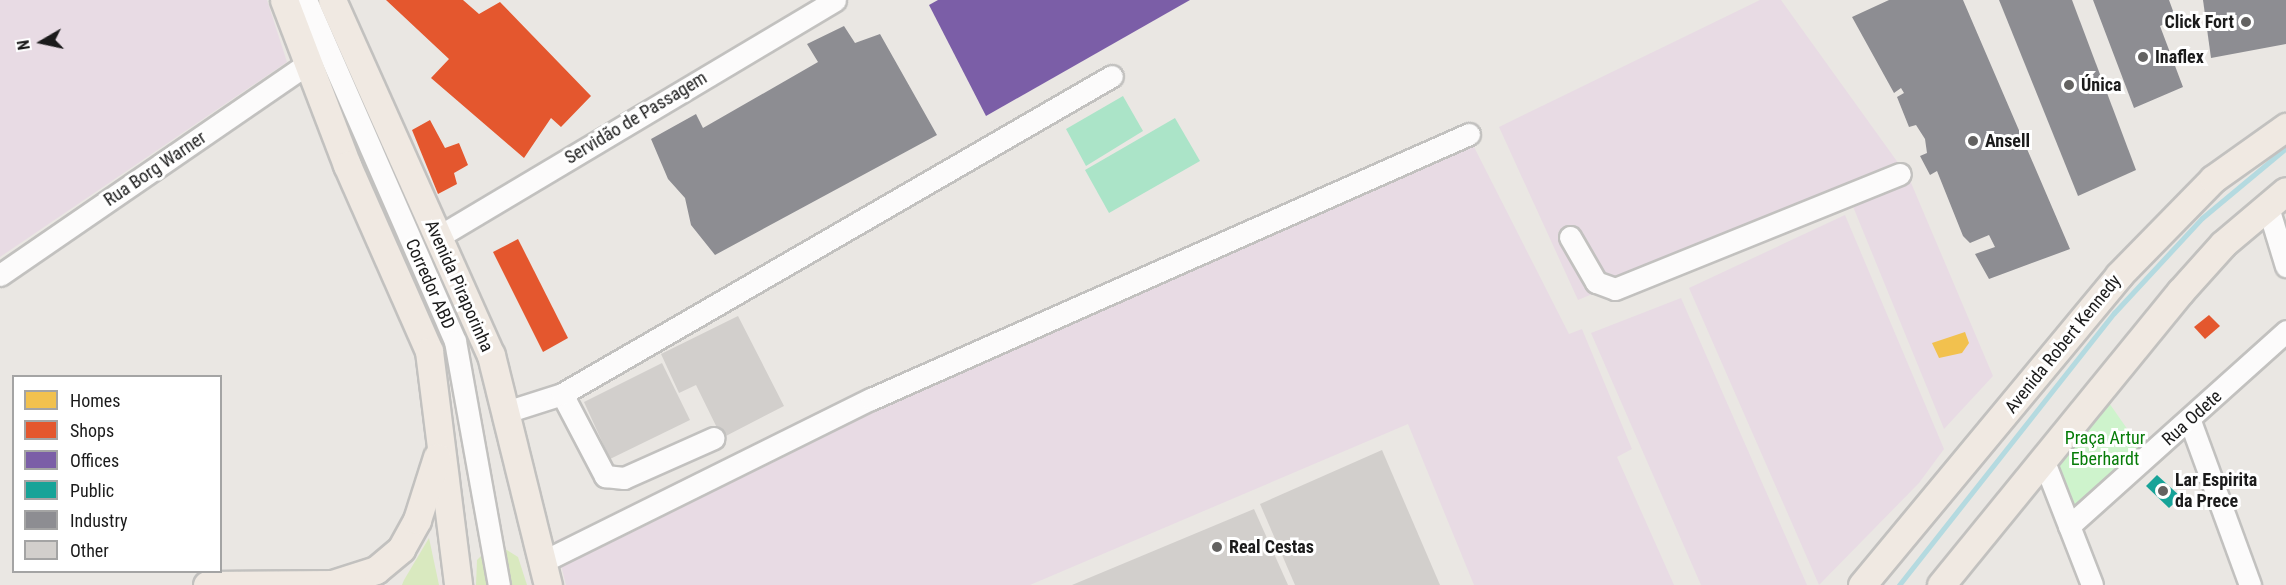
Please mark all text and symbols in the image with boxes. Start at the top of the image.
place label: Click Fort [2164,11,2234,33]
north arrow [12,12,72,72]
marker: Click Fort [2239,15,2253,29]
text: N [14,39,34,51]
place label: Inaflex [2155,46,2204,68]
marker: Inaflex [2136,50,2150,64]
street label: Servidão de Passagem [561,67,711,169]
place label: Única [2081,74,2121,96]
marker: Única [2062,78,2076,92]
street label: Rua Borg Warner [100,127,210,211]
place label: Ansell [1985,130,2030,152]
marker: Ansell [1966,134,1980,148]
street label: Avenida Piraporinha [420,217,498,355]
street label: Corredor ABD [401,236,459,332]
street label: Avenida Robert Kennedy [2000,270,2126,418]
legend [12,375,222,573]
street label: Rua Odete [2158,386,2226,450]
text: Homes [70,390,120,411]
text: Shops [70,420,114,441]
park label: Praça Artur Eberhardt [2065,428,2145,470]
text: Offices [70,450,119,471]
place label: Lar Espirita da Prece [2175,470,2257,512]
text: Public [70,480,114,501]
marker: Lar Espirita da Prece [2156,484,2170,498]
text: Industry [70,510,128,531]
place label: Real Cestas [1229,536,1314,558]
text: Other [70,540,109,561]
marker: Real Cestas [1210,540,1224,554]

